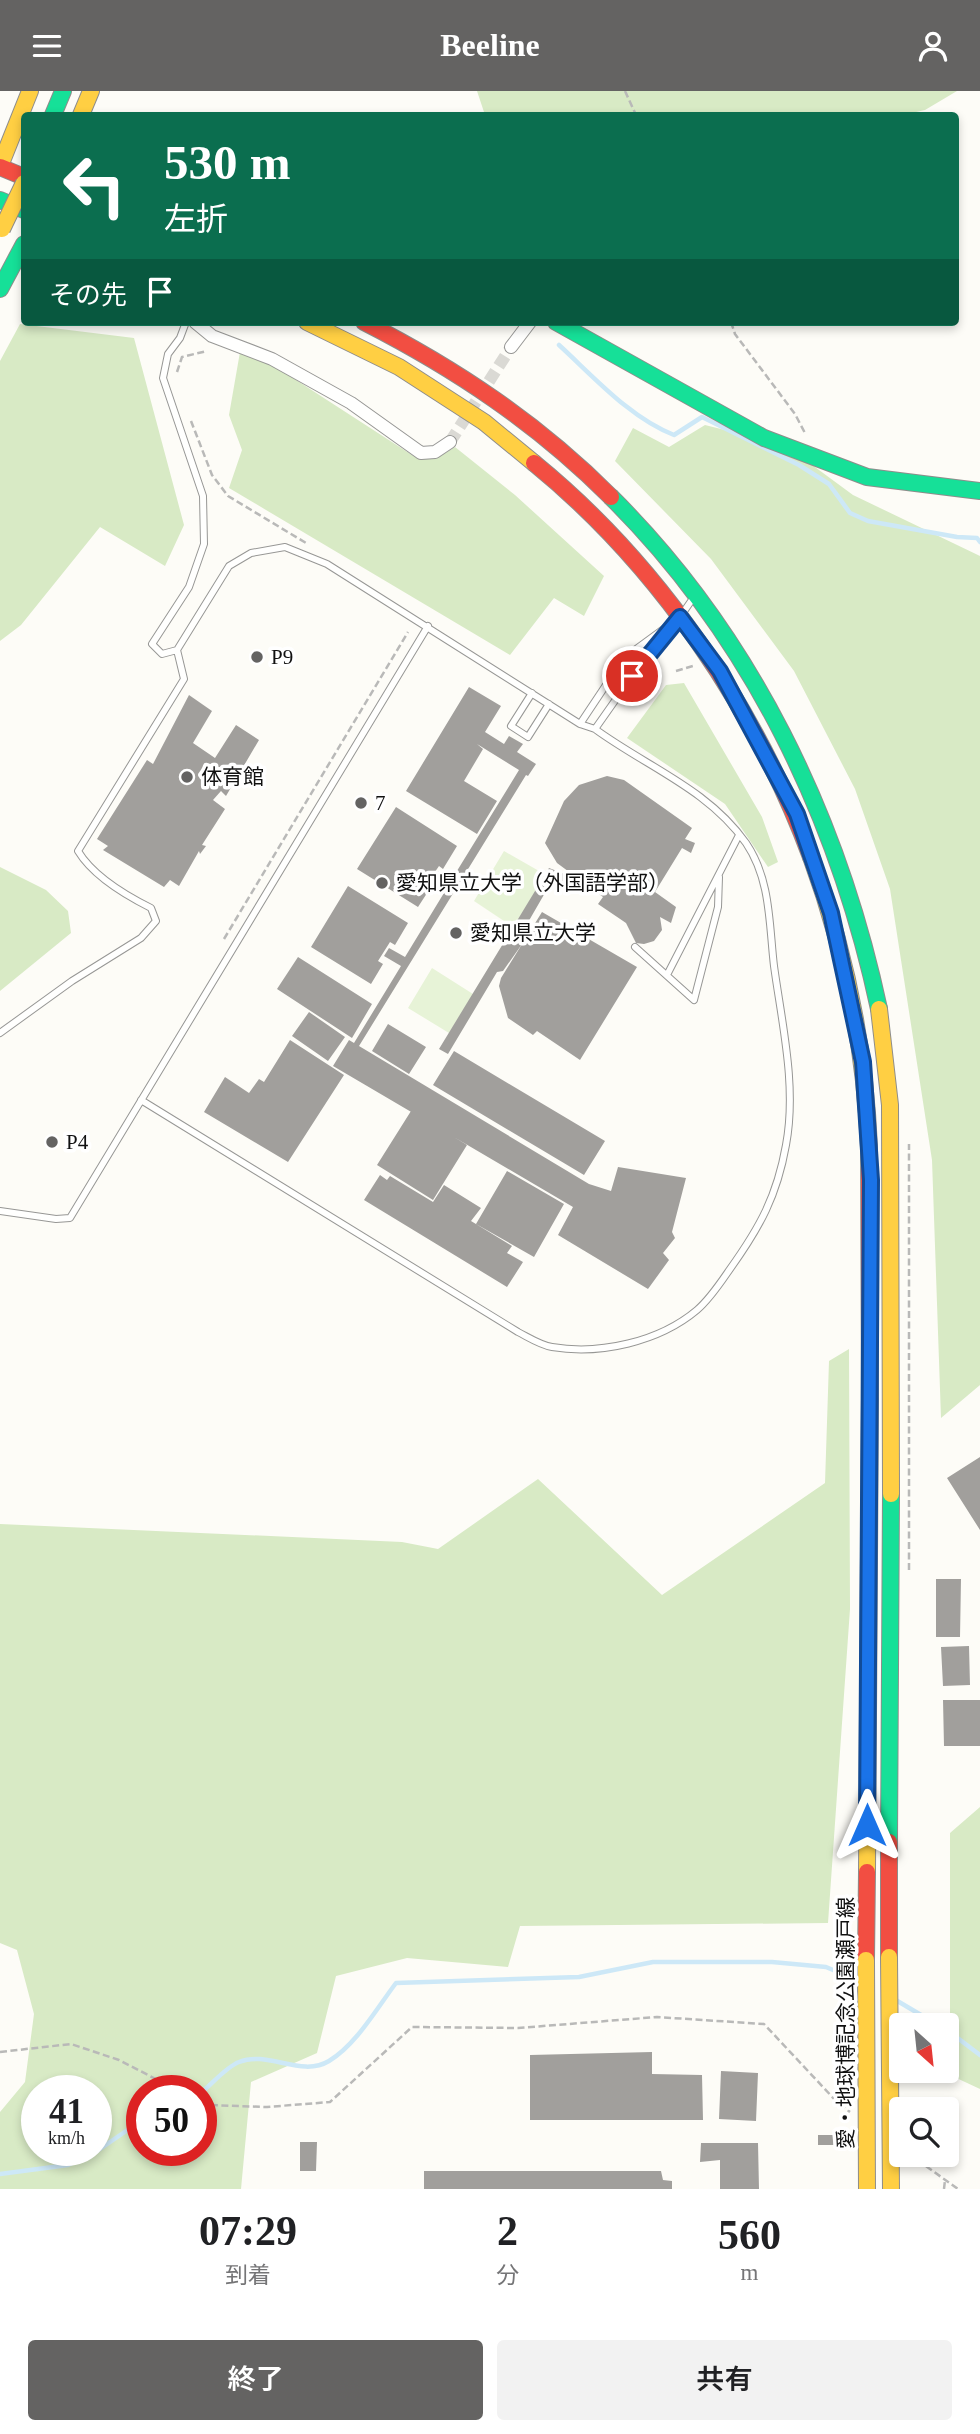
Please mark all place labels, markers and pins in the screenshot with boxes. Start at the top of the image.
place label: P9 [271,645,293,669]
pin [602,646,662,706]
marker: P9 [249,649,265,665]
place label: 体育館 [201,765,264,789]
marker: 体育館 [179,769,195,785]
place label: 7 [375,791,386,815]
marker: 7 [353,795,369,811]
place label: 愛知県立大学（外国語学部） [396,871,669,895]
marker: 愛知県立大学（外国語学部） [374,875,390,891]
place label: 愛知県立大学 [470,921,596,945]
marker: 愛知県立大学 [448,925,464,941]
place label: P4 [66,1130,89,1154]
marker: P4 [44,1134,60,1150]

